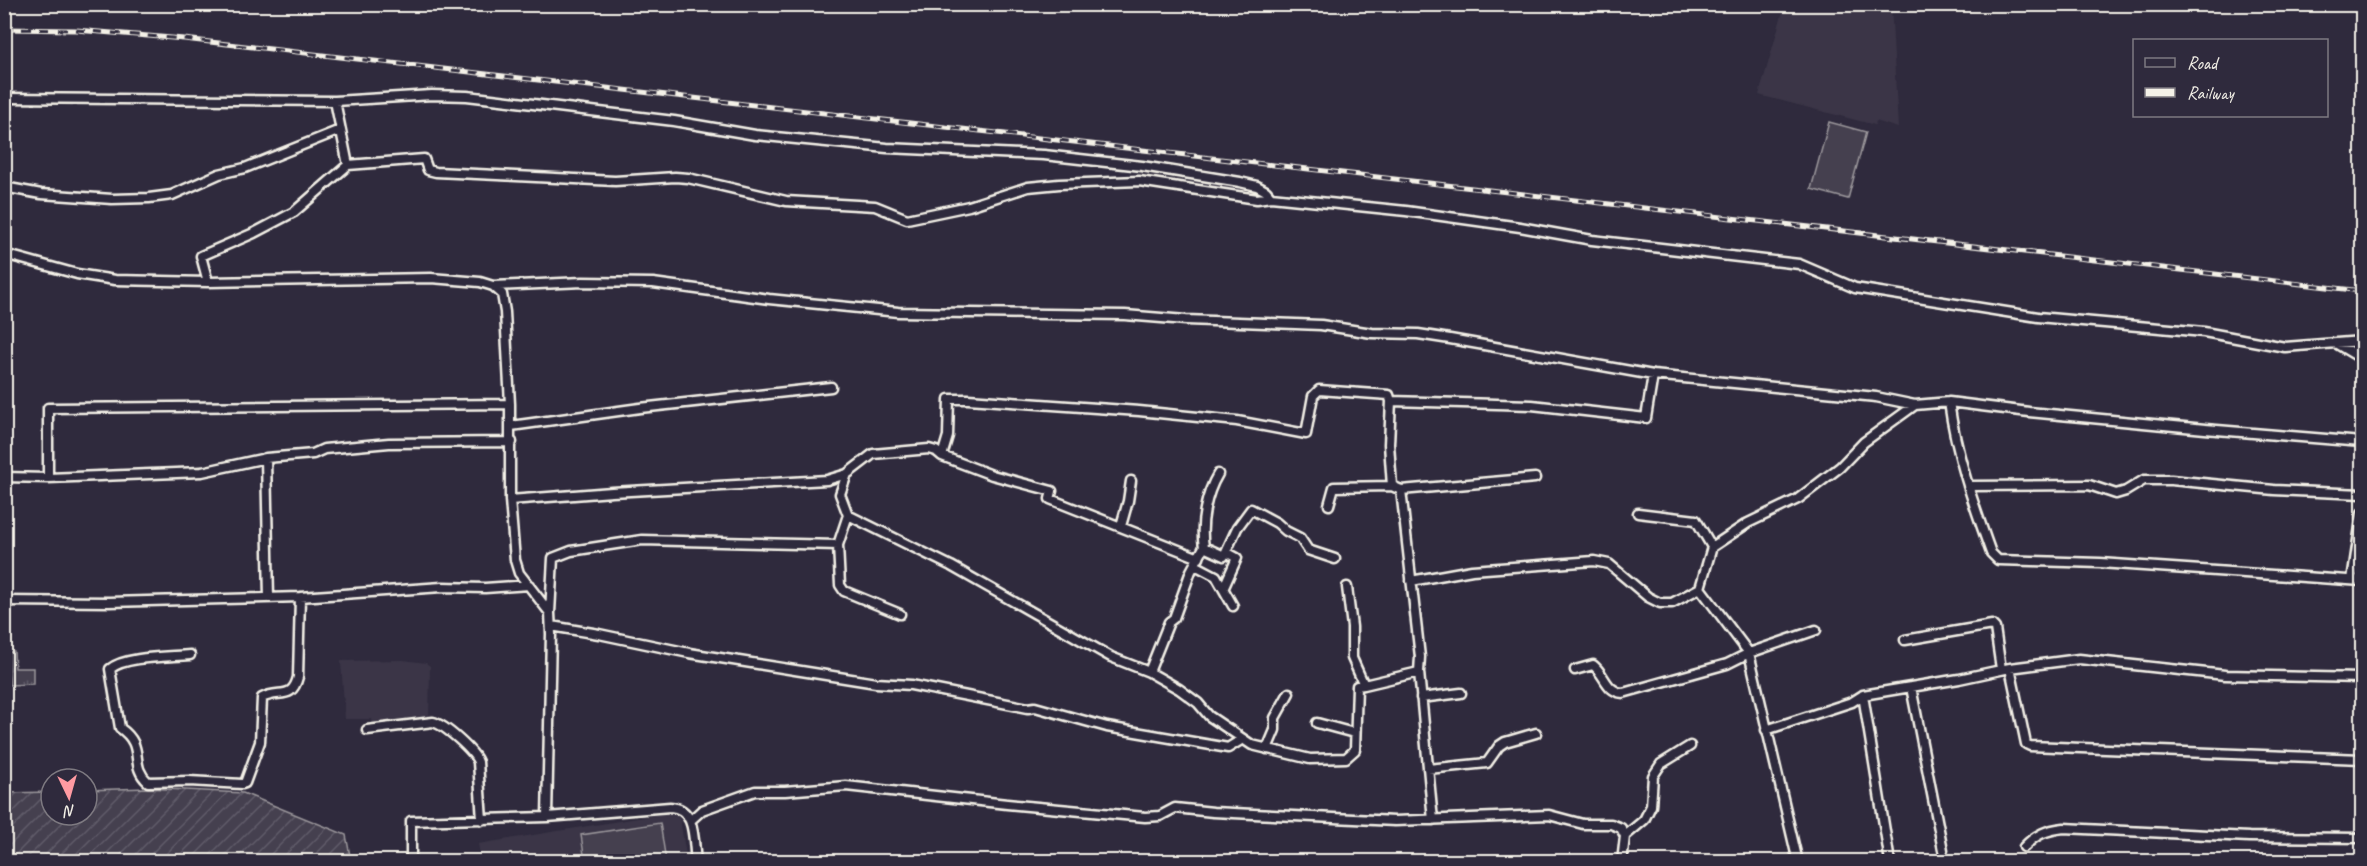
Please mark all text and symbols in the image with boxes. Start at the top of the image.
legend [2133,39,2328,117]
text: Road [2187,52,2220,74]
text: Railway [2187,82,2235,104]
north arrow [39,767,99,827]
text: N [61,801,76,822]

